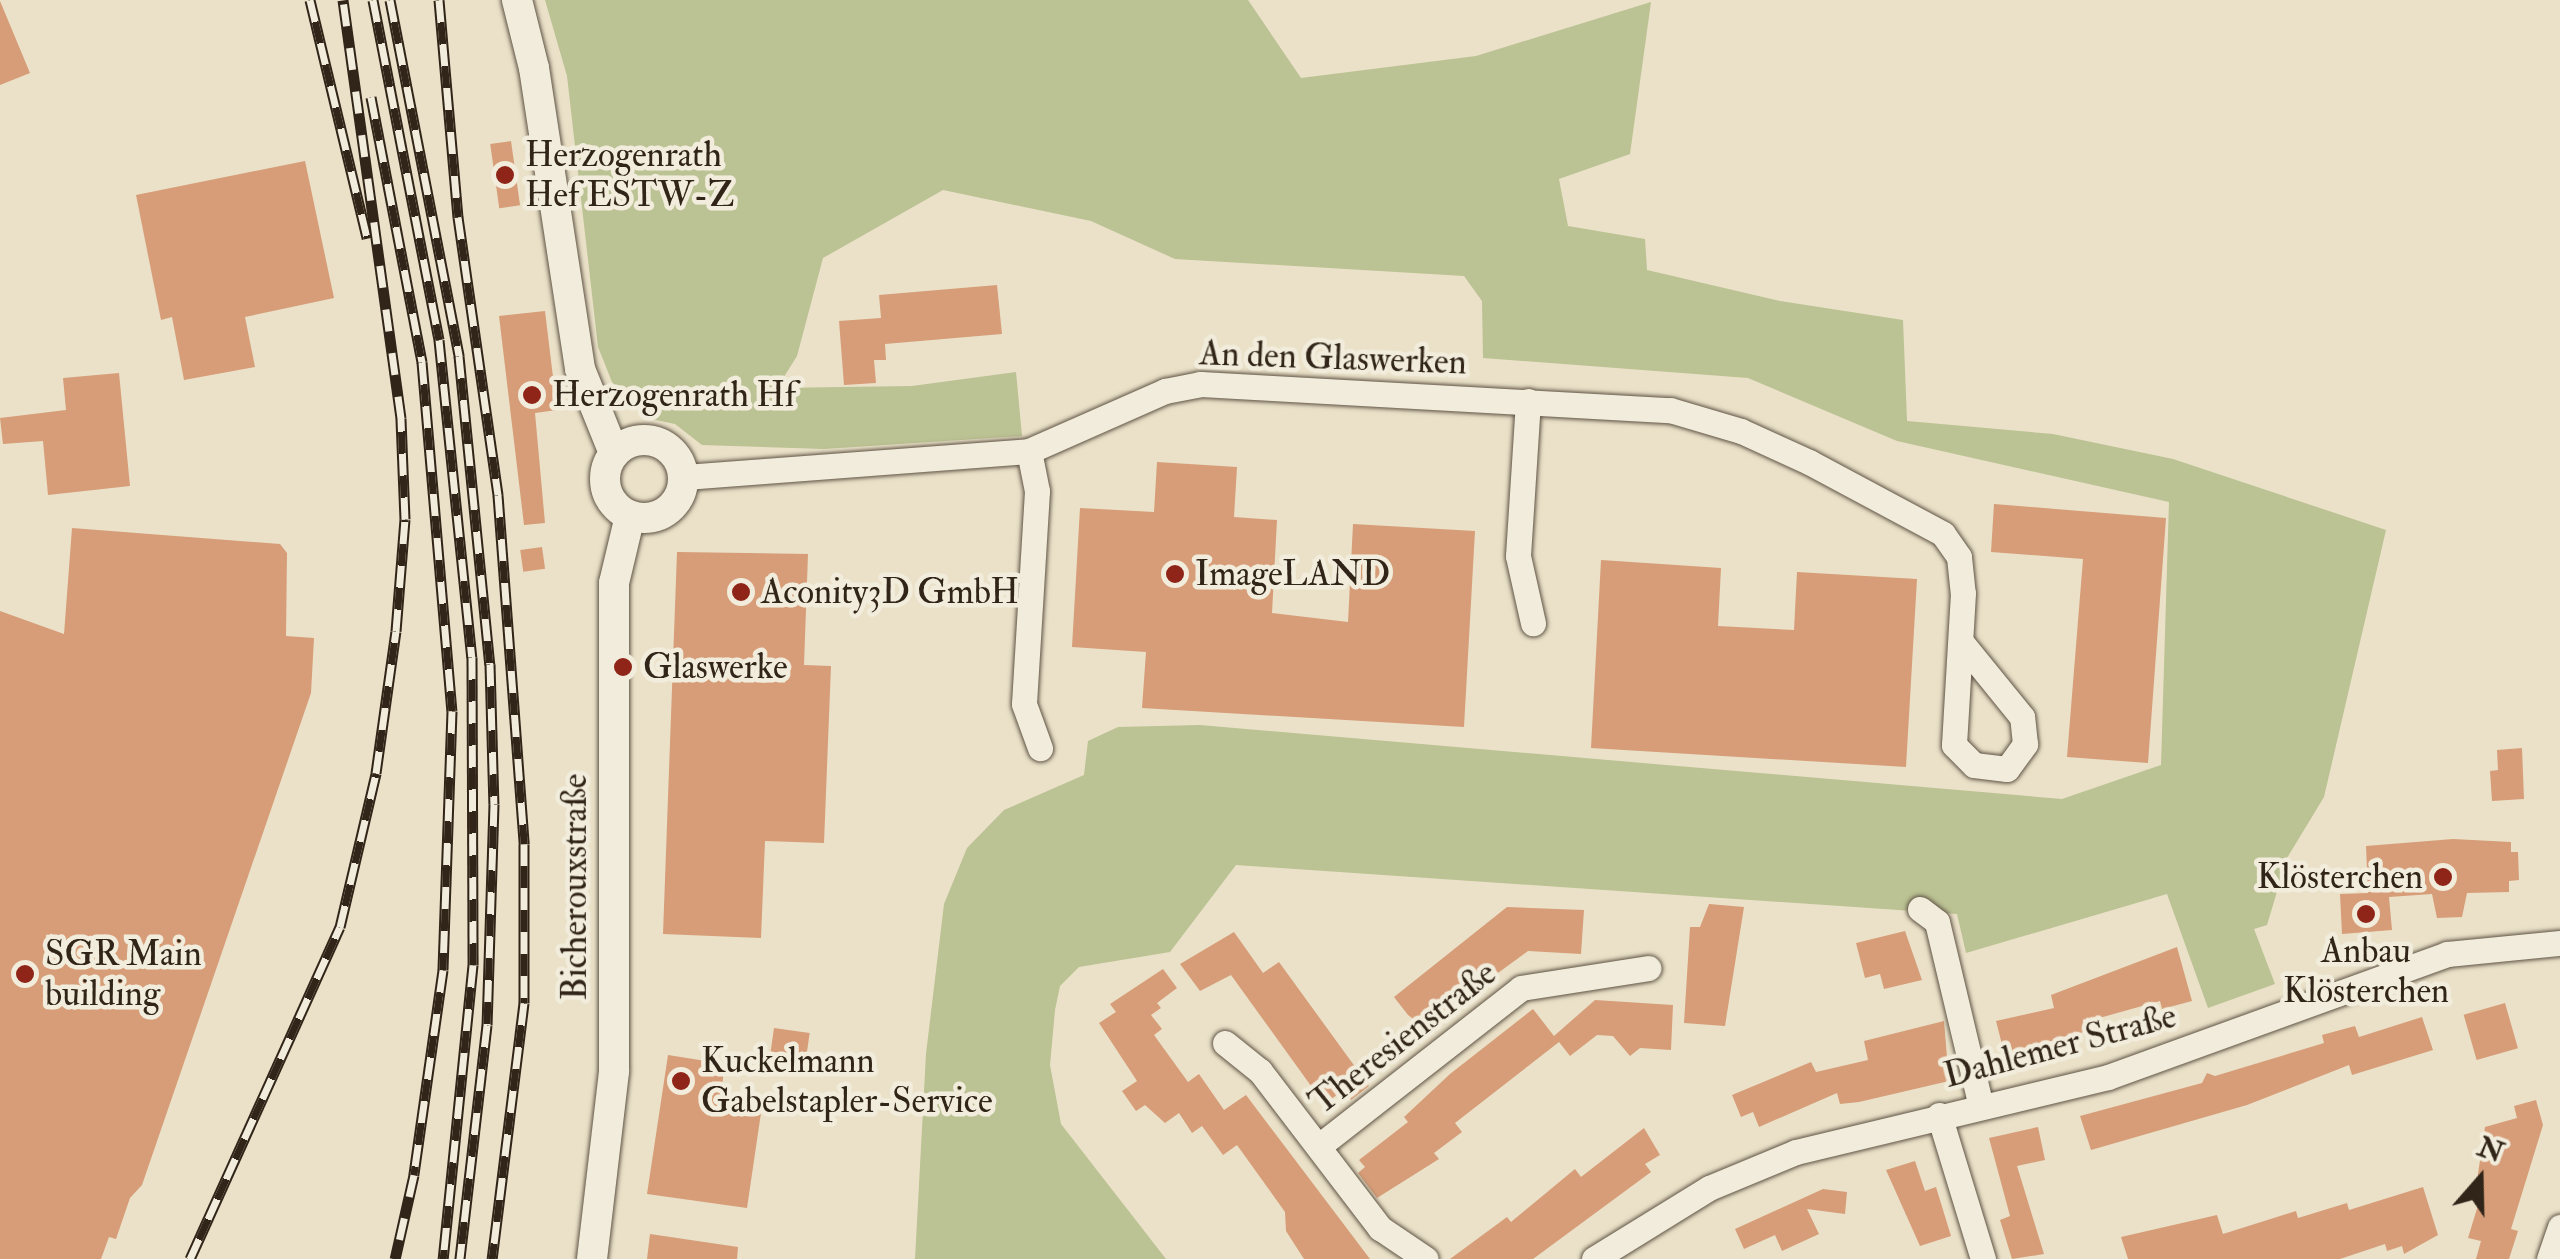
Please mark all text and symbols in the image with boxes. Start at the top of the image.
place label: Herzogenrath Hef ESTW-Z [525,134,734,216]
marker: Herzogenrath Hef ESTW-Z [494,164,516,186]
street label: An den Glaswerken [1199,332,1467,384]
place label: Herzogenrath Hf [552,374,796,416]
marker: Herzogenrath Hf [521,384,543,406]
place label: ImageLAND [1195,553,1390,595]
marker: ImageLAND [1164,563,1186,585]
place label: Aconity3D GmbH [761,571,1019,613]
marker: Aconity3D GmbH [730,581,752,603]
place label: Glaswerke [643,646,788,688]
marker: Glaswerke [612,656,634,678]
street label: Bicherouxstraße [554,774,596,1000]
place label: Klösterchen [2257,856,2423,898]
marker: Klösterchen [2432,866,2454,888]
marker: Anbau Klösterchen [2355,903,2377,925]
place label: Anbau Klösterchen [2283,930,2449,1012]
place label: SGR Main building [45,933,202,1015]
street label: Theresienstraße [1302,952,1504,1124]
marker: SGR Main building [14,963,36,985]
street label: Dahlemer Straße [1939,995,2181,1097]
place label: Kuckelmann Gabelstapler-Service [701,1040,993,1122]
marker: Kuckelmann Gabelstapler-Service [670,1070,692,1092]
north arrow [2430,1129,2530,1229]
text: N [2473,1130,2508,1171]

